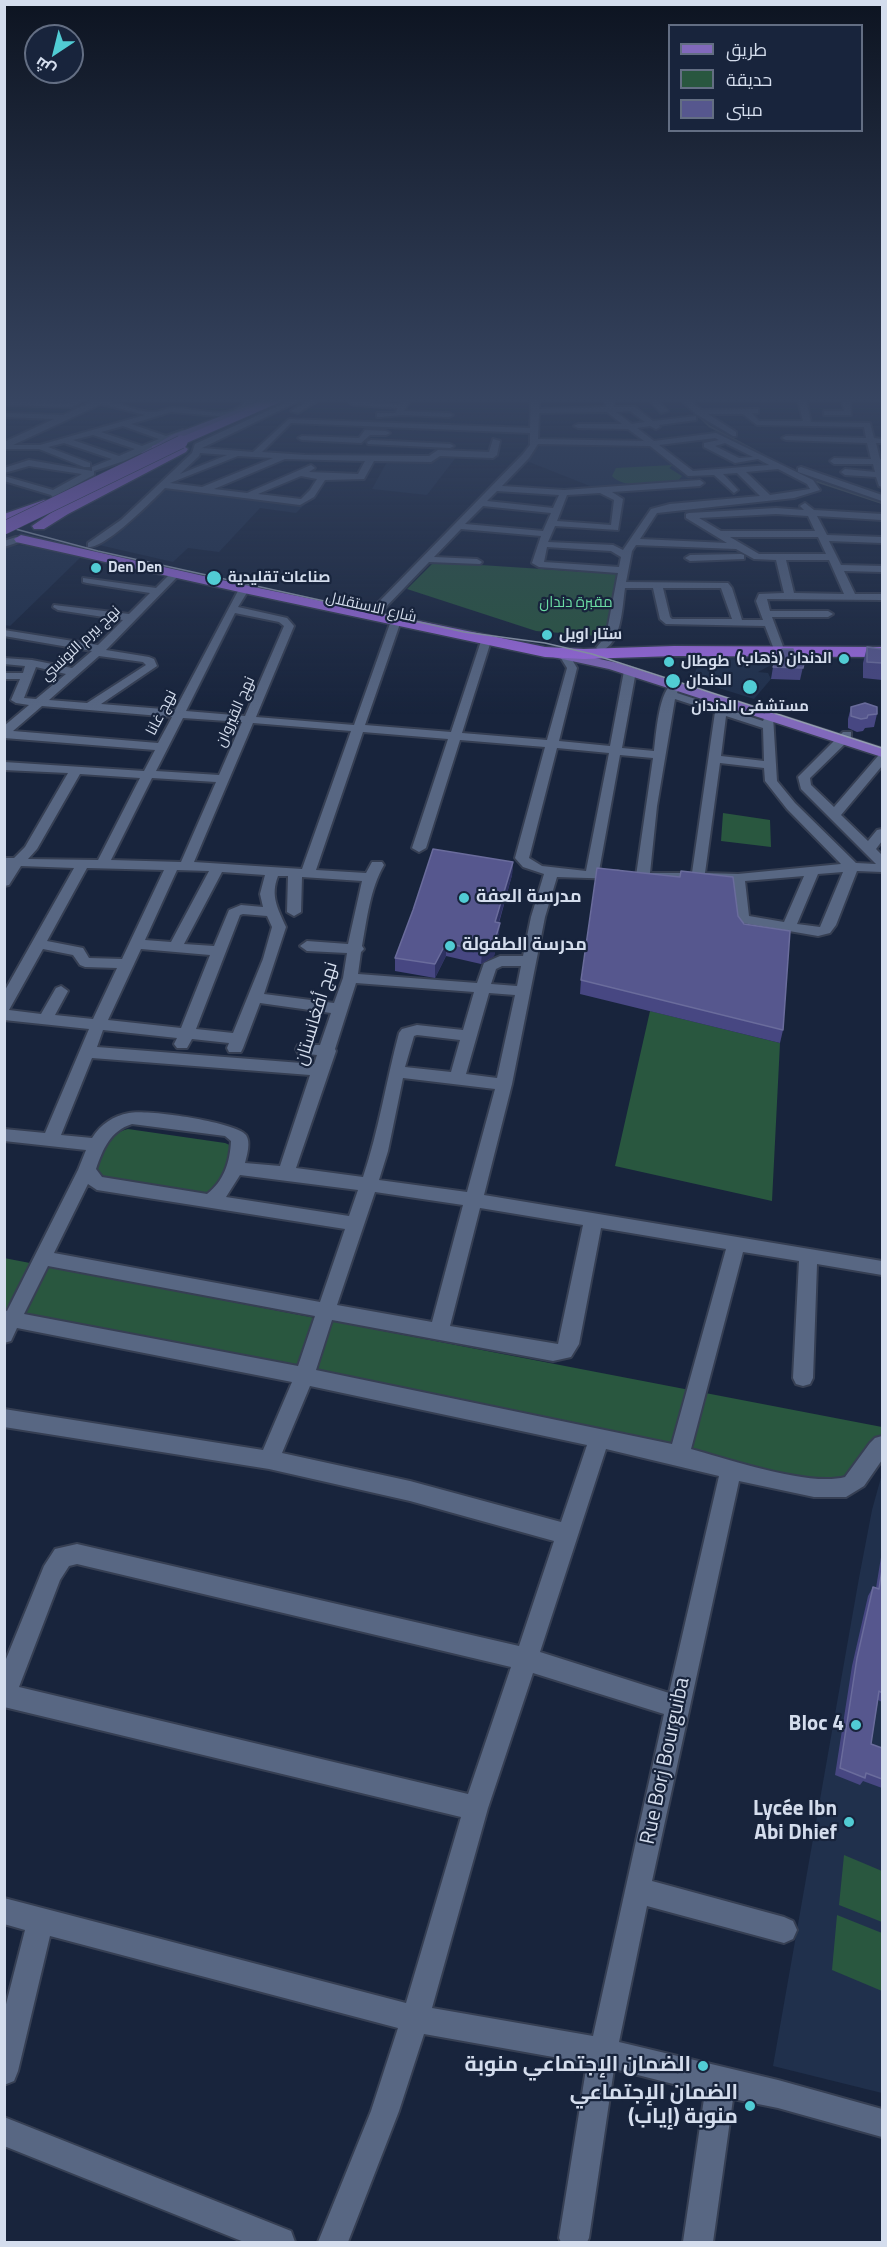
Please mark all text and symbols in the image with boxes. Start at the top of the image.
north arrow [24,24,84,84]
legend [668,24,863,132]
text: طريق [726,36,767,63]
text: ش [30,51,60,83]
text: حديقة [726,66,772,93]
text: مبنى [726,96,763,123]
place label: Den Den [108,559,162,577]
marker: Den Den [89,561,103,575]
marker: صناعات تقليدية [205,569,223,587]
place label: صناعات تقليدية [228,569,331,587]
street label: شارع الاستقلال [324,589,418,627]
park label: مقبرة دندان [539,594,613,612]
street label: نهج بيرم التونسي [37,603,125,685]
place label: ستار اويل [559,626,622,644]
marker: ستار اويل [540,628,554,642]
place label: الدندان (ذهاب) [736,650,832,668]
marker: الدندان (ذهاب) [837,652,851,666]
place label: طوطال [681,653,729,671]
marker: طوطال [662,655,676,669]
marker: الدندان [664,672,682,690]
place label: الدندان [686,672,732,690]
street label: نهج القيروان [212,674,260,750]
marker: مستشفى الدندان [741,678,759,696]
street label: نهج غانا [143,687,181,739]
place label: مستشفى الدندان [691,698,809,716]
place label: مدرسة العفة [476,887,582,909]
marker: مدرسة العفة [457,891,471,905]
place label: مدرسة الطفولة [462,935,587,957]
marker: مدرسة الطفولة [443,939,457,953]
street label: نهج أفغانستان [291,960,343,1068]
street label: Rue Borj Bourguiba [636,1675,696,1847]
place label: Bloc 4 [789,1712,844,1738]
marker: Bloc 4 [849,1718,863,1732]
place label: Lycée Ibn Abi Dhief [753,1797,837,1847]
marker: Lycée Ibn Abi Dhief [842,1815,856,1829]
place label: الضمان الإجتماعي منوبة [465,2053,691,2079]
marker: الضمان الإجتماعي منوبة [696,2059,710,2073]
place label: الضمان الإجتماعي منوبة (إياب) [570,2081,738,2131]
marker: الضمان الإجتماعي منوبة (إياب) [743,2099,757,2113]

